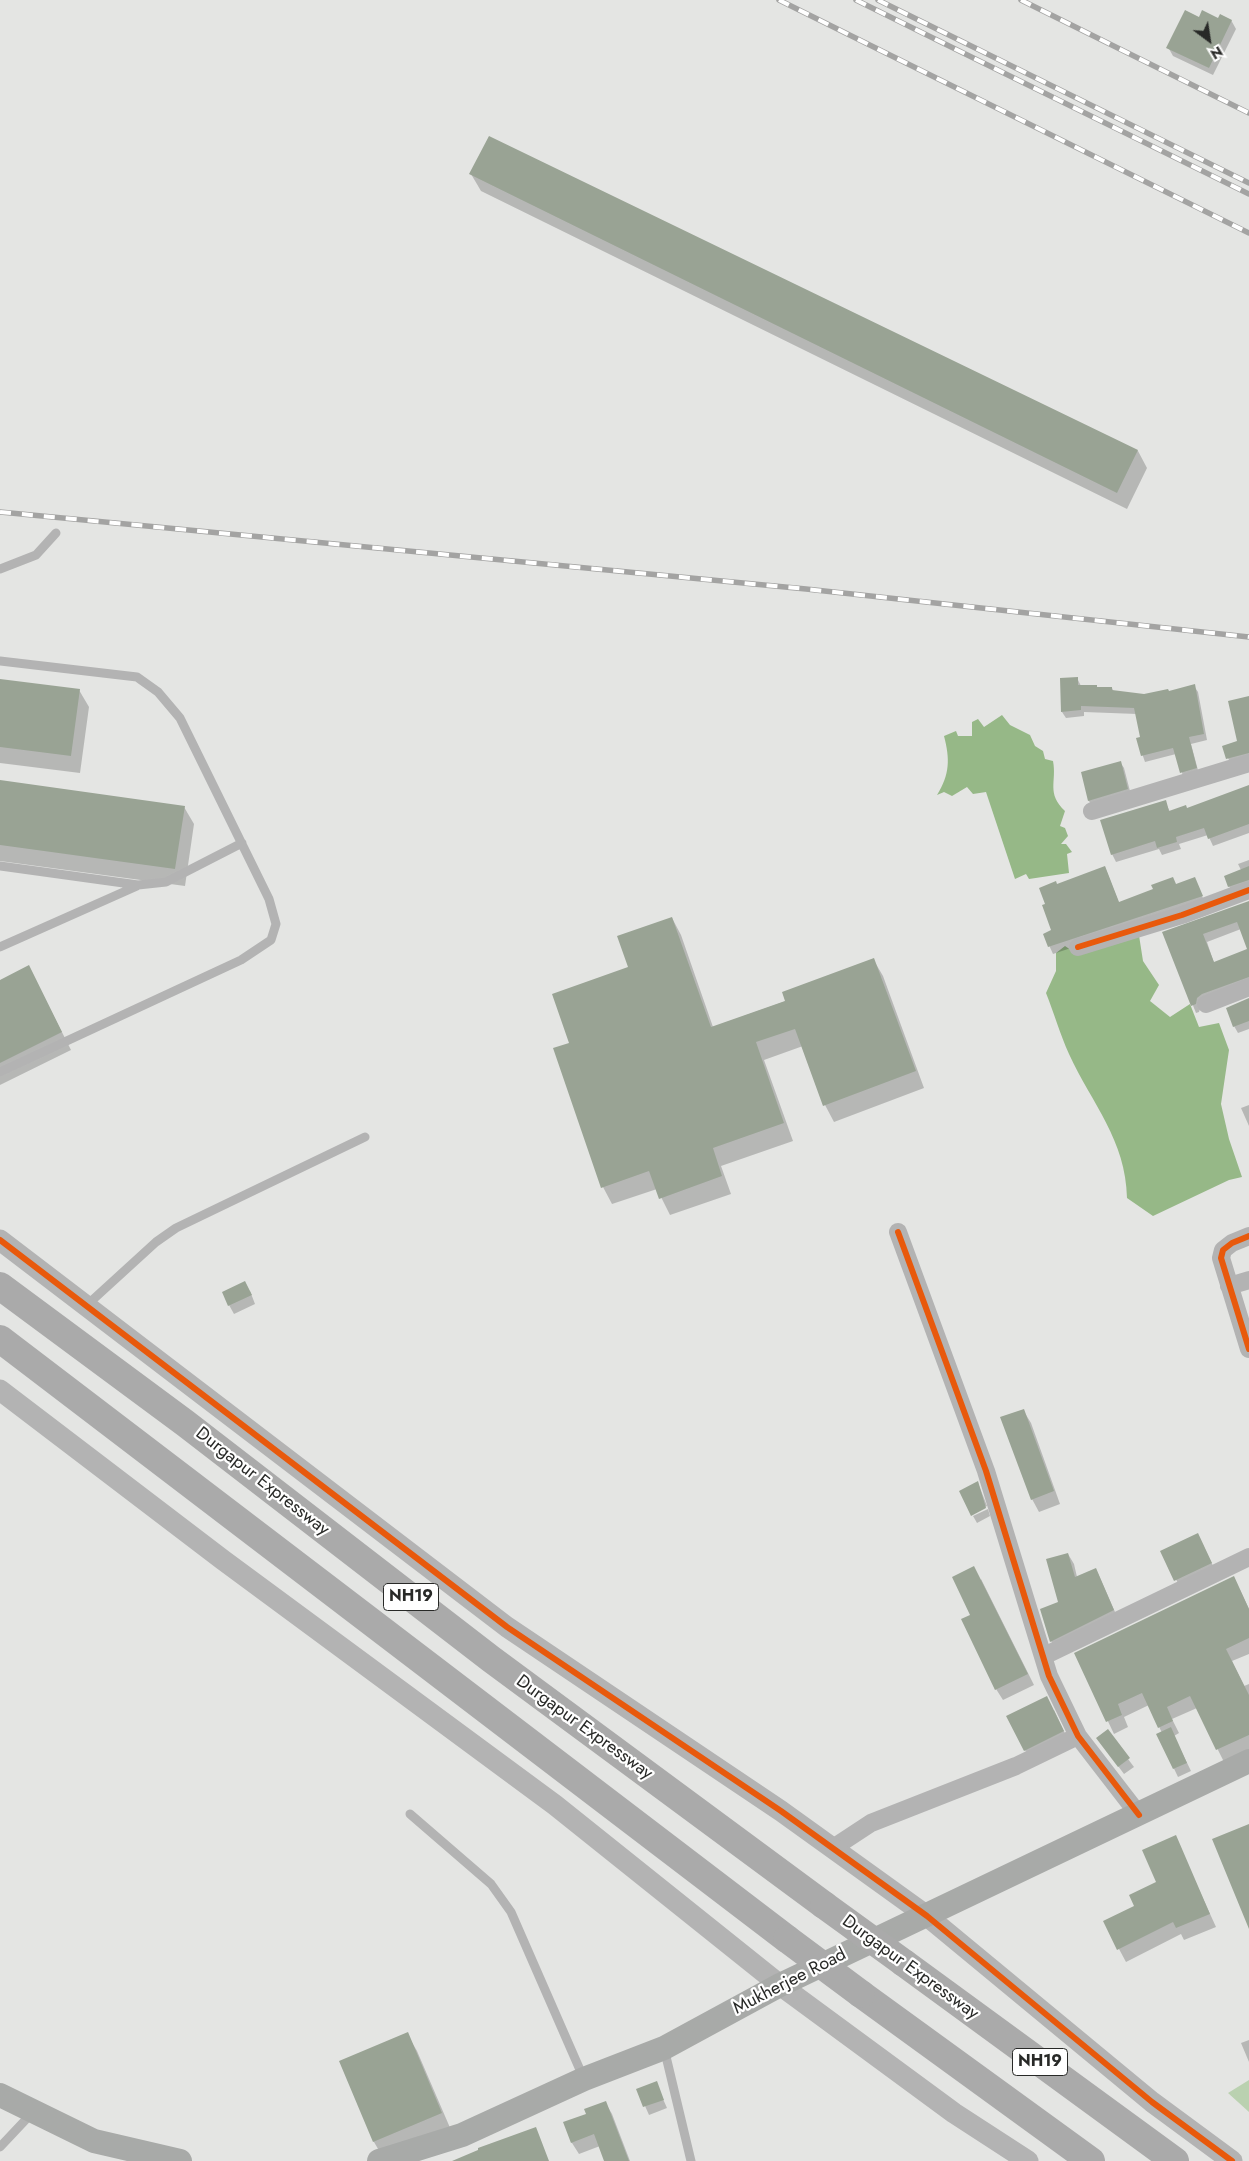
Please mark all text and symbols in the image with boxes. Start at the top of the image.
north arrow [1184,15,1234,65]
text: N [1207,41,1227,64]
street label: Durgapur Expressway [191,1423,333,1541]
road number: NH19 [384,1584,438,1610]
street label: Durgapur Expressway [511,1671,657,1785]
street label: Durgapur Expressway [837,1911,983,2025]
street label: Mukherjee Road [730,1944,850,2020]
road number: NH19 [1012,2048,1068,2076]

